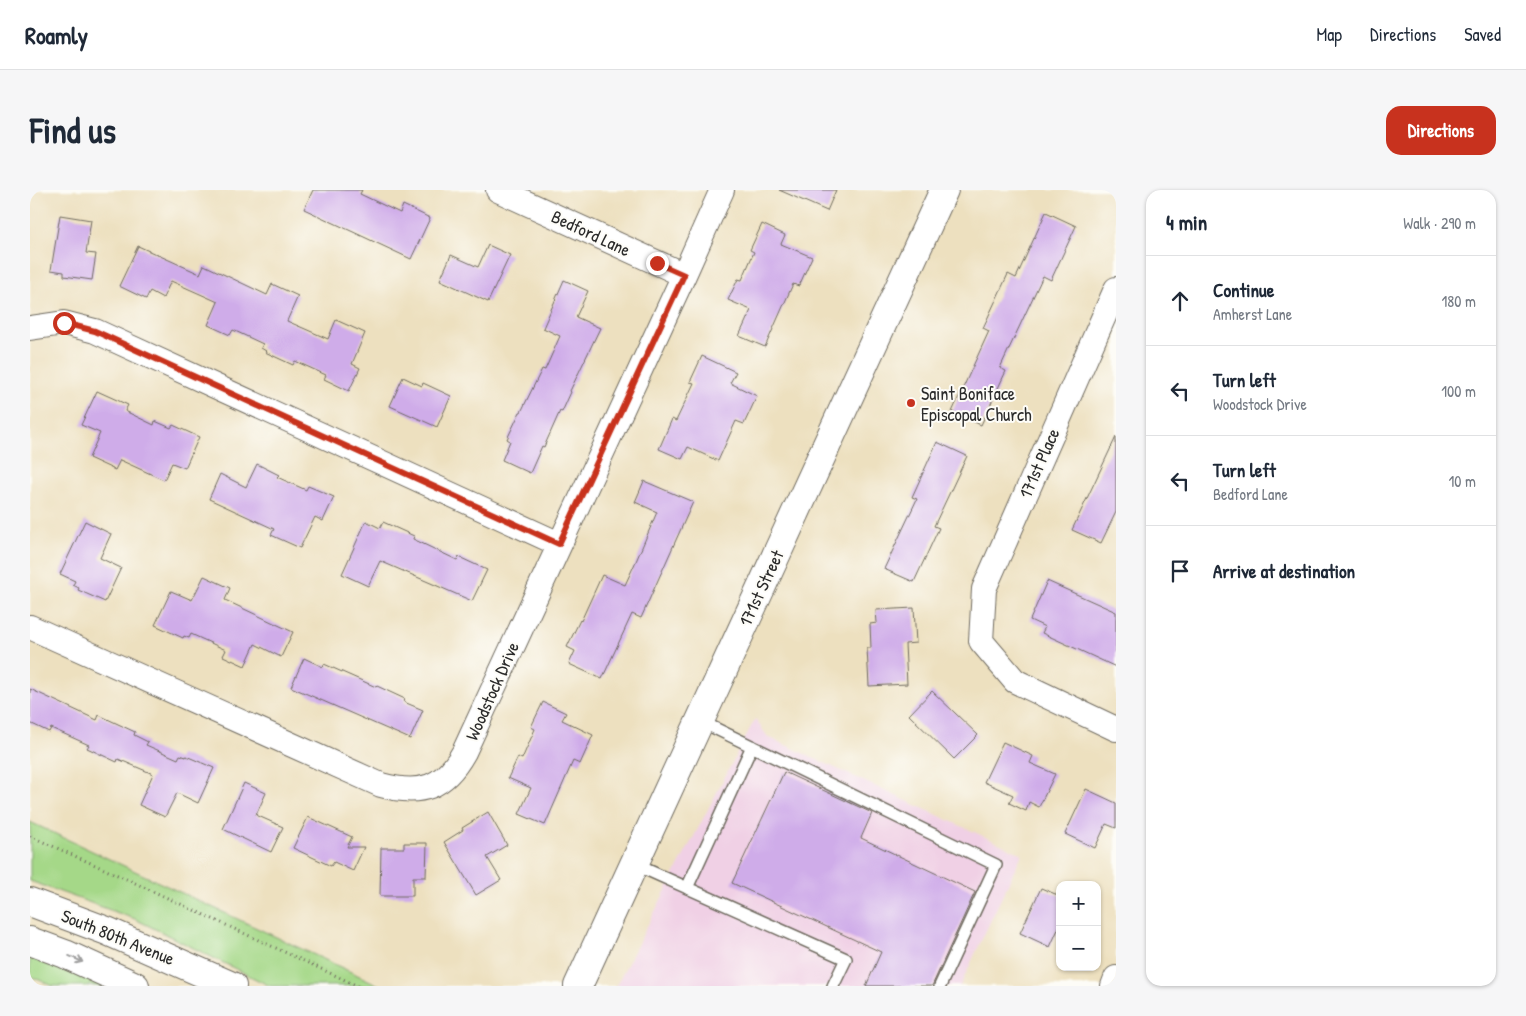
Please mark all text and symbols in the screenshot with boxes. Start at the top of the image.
text: Roamly [25,19,88,51]
text: Map [1317,22,1342,47]
text: Directions [1370,22,1436,47]
text: Saved [1464,22,1501,47]
button: Directions [1386,106,1496,155]
text: Find us [30,107,116,154]
street label: Bedford Lane [548,204,634,262]
text: 4 min [1166,208,1207,237]
text: Walk · 290 m [1403,212,1476,234]
route end [646,252,669,275]
text: Continue [1213,277,1274,303]
icon: ahead [1166,287,1194,315]
text: 180 m [1442,290,1476,312]
text: Amherst Lane [1213,303,1292,325]
route start [53,312,76,335]
text: Turn left [1213,367,1276,393]
icon: left [1166,377,1194,405]
text: 100 m [1441,380,1476,402]
place label: Saint Boniface Episcopal Church [921,381,1032,427]
text: Woodstock Drive [1213,393,1307,415]
marker: Saint Boniface Episcopal Church [905,397,917,409]
street label: 171st Place [1013,424,1065,502]
text: Turn left [1213,457,1276,483]
icon: left [1166,467,1194,495]
text: 10 m [1448,470,1476,492]
text: Bedford Lane [1213,483,1288,505]
street label: 171st Street [733,545,790,630]
icon: arrive [1166,557,1194,585]
text: Arrive at destination [1213,558,1355,584]
street label: Woodstock Drive [459,638,525,744]
map controls [1056,881,1101,971]
button: + [1056,881,1101,926]
street label: South 80th Avenue [58,903,178,971]
button: − [1056,926,1101,971]
one-way arrow [68,954,83,964]

